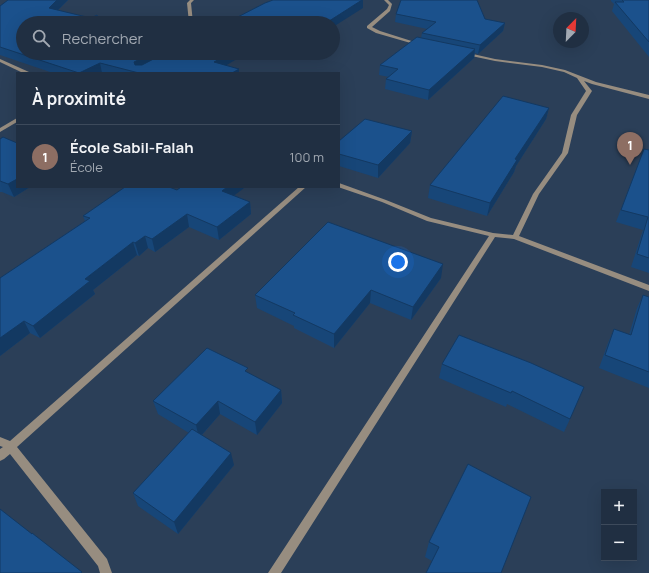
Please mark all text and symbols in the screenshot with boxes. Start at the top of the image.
north arrow [553,12,589,48]
search box [16,16,340,60]
icon: search [30,27,52,49]
text: Rechercher [62,28,143,49]
text: À proximité [32,87,126,110]
pin: 1 [617,132,643,165]
text: École Sabil-Falah [70,137,194,158]
text: 1 [42,148,48,166]
text: 100 m [289,148,324,166]
text: École [70,158,103,176]
your location [388,252,408,272]
map controls [601,489,637,561]
button: + [601,489,637,525]
button: − [601,525,637,561]

